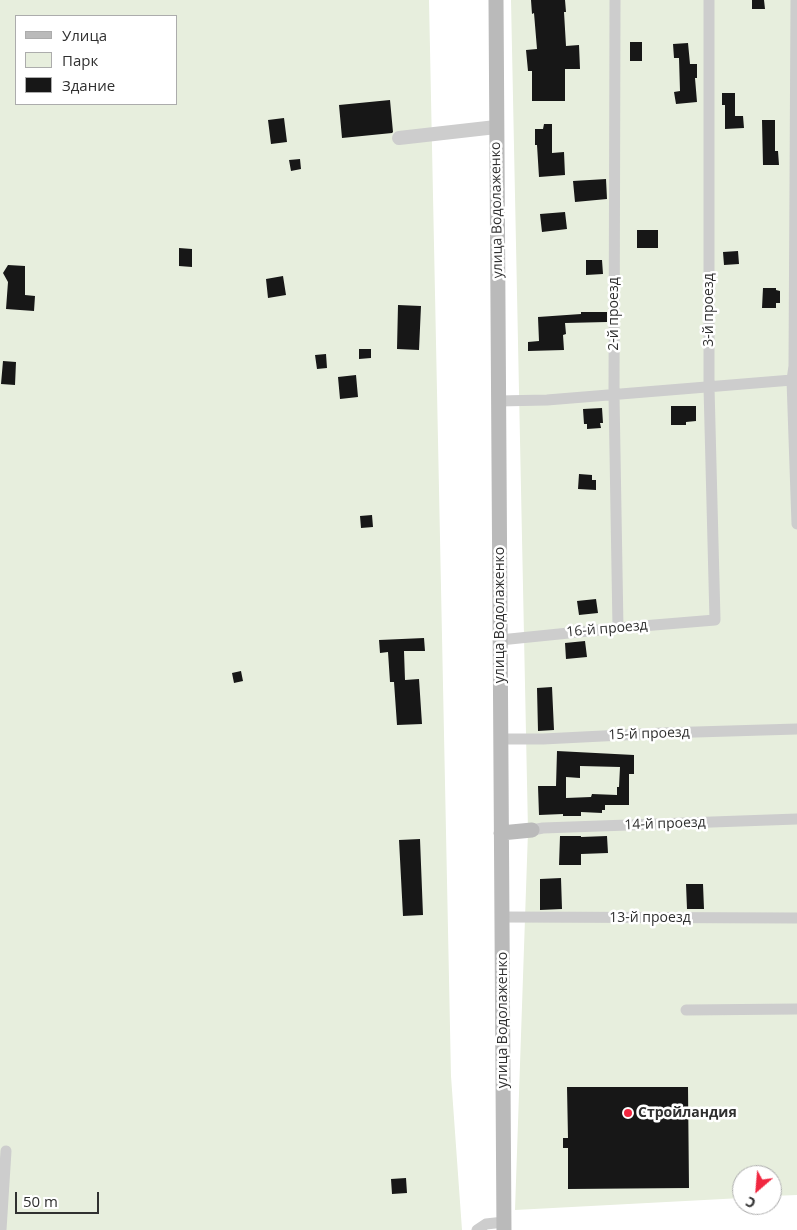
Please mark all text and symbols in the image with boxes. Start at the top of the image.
legend [15,15,178,105]
text: Улица [62,25,107,45]
text: Парк [62,50,98,70]
text: Здание [62,75,115,95]
street label: улица Водолаженко [487,142,507,278]
street label: 3-й проезд [701,273,717,347]
street label: 2-й проезд [606,277,622,351]
street label: улица Водолаженко [492,547,508,683]
street label: 16-й проезд [566,617,648,641]
street label: 15-й проезд [608,724,690,744]
street label: 14-й проезд [624,814,706,834]
street label: 13-й проезд [609,910,691,926]
street label: улица Водолаженко [495,952,511,1088]
place label: Стройландия [638,1105,737,1121]
marker: Стройландия [622,1107,634,1119]
north arrow [732,1165,782,1215]
scale bar [18,1182,101,1214]
text: 50 m [23,1191,58,1211]
text: С [742,1192,759,1213]

